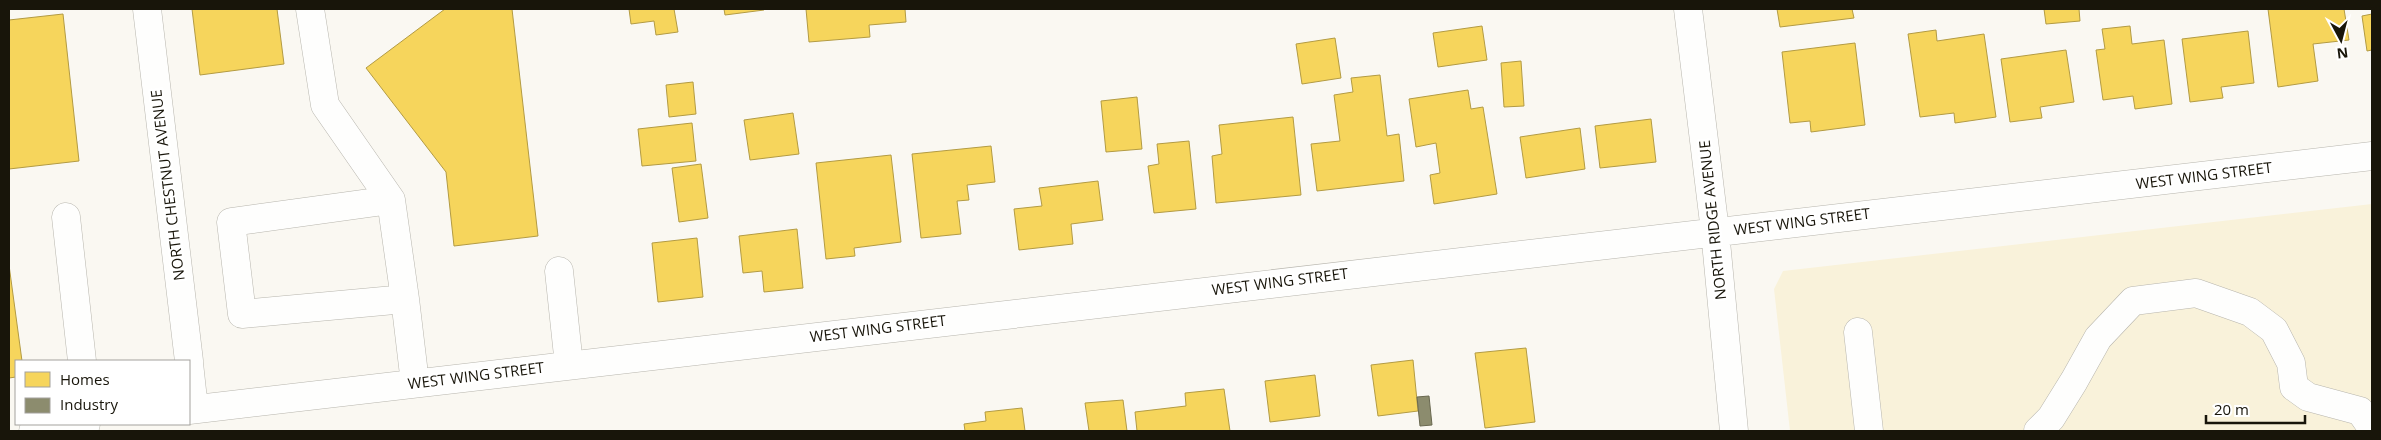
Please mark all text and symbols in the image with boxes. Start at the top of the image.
north arrow [2316,15,2366,65]
text: N [2336,43,2349,64]
street label: NORTH CHESTNUT AVENUE [145,88,189,282]
street label: NORTH RIDGE AVENUE [1694,139,1730,301]
street label: WEST WING STREET [2134,157,2274,193]
street label: WEST WING STREET [1732,203,1872,239]
street label: WEST WING STREET [1210,263,1350,299]
street label: WEST WING STREET [808,310,948,346]
street label: WEST WING STREET [406,357,546,393]
legend [15,360,190,425]
text: Homes [60,369,110,389]
scale bar [2206,392,2305,424]
text: Industry [60,394,118,414]
text: 20 m [2214,399,2249,419]

